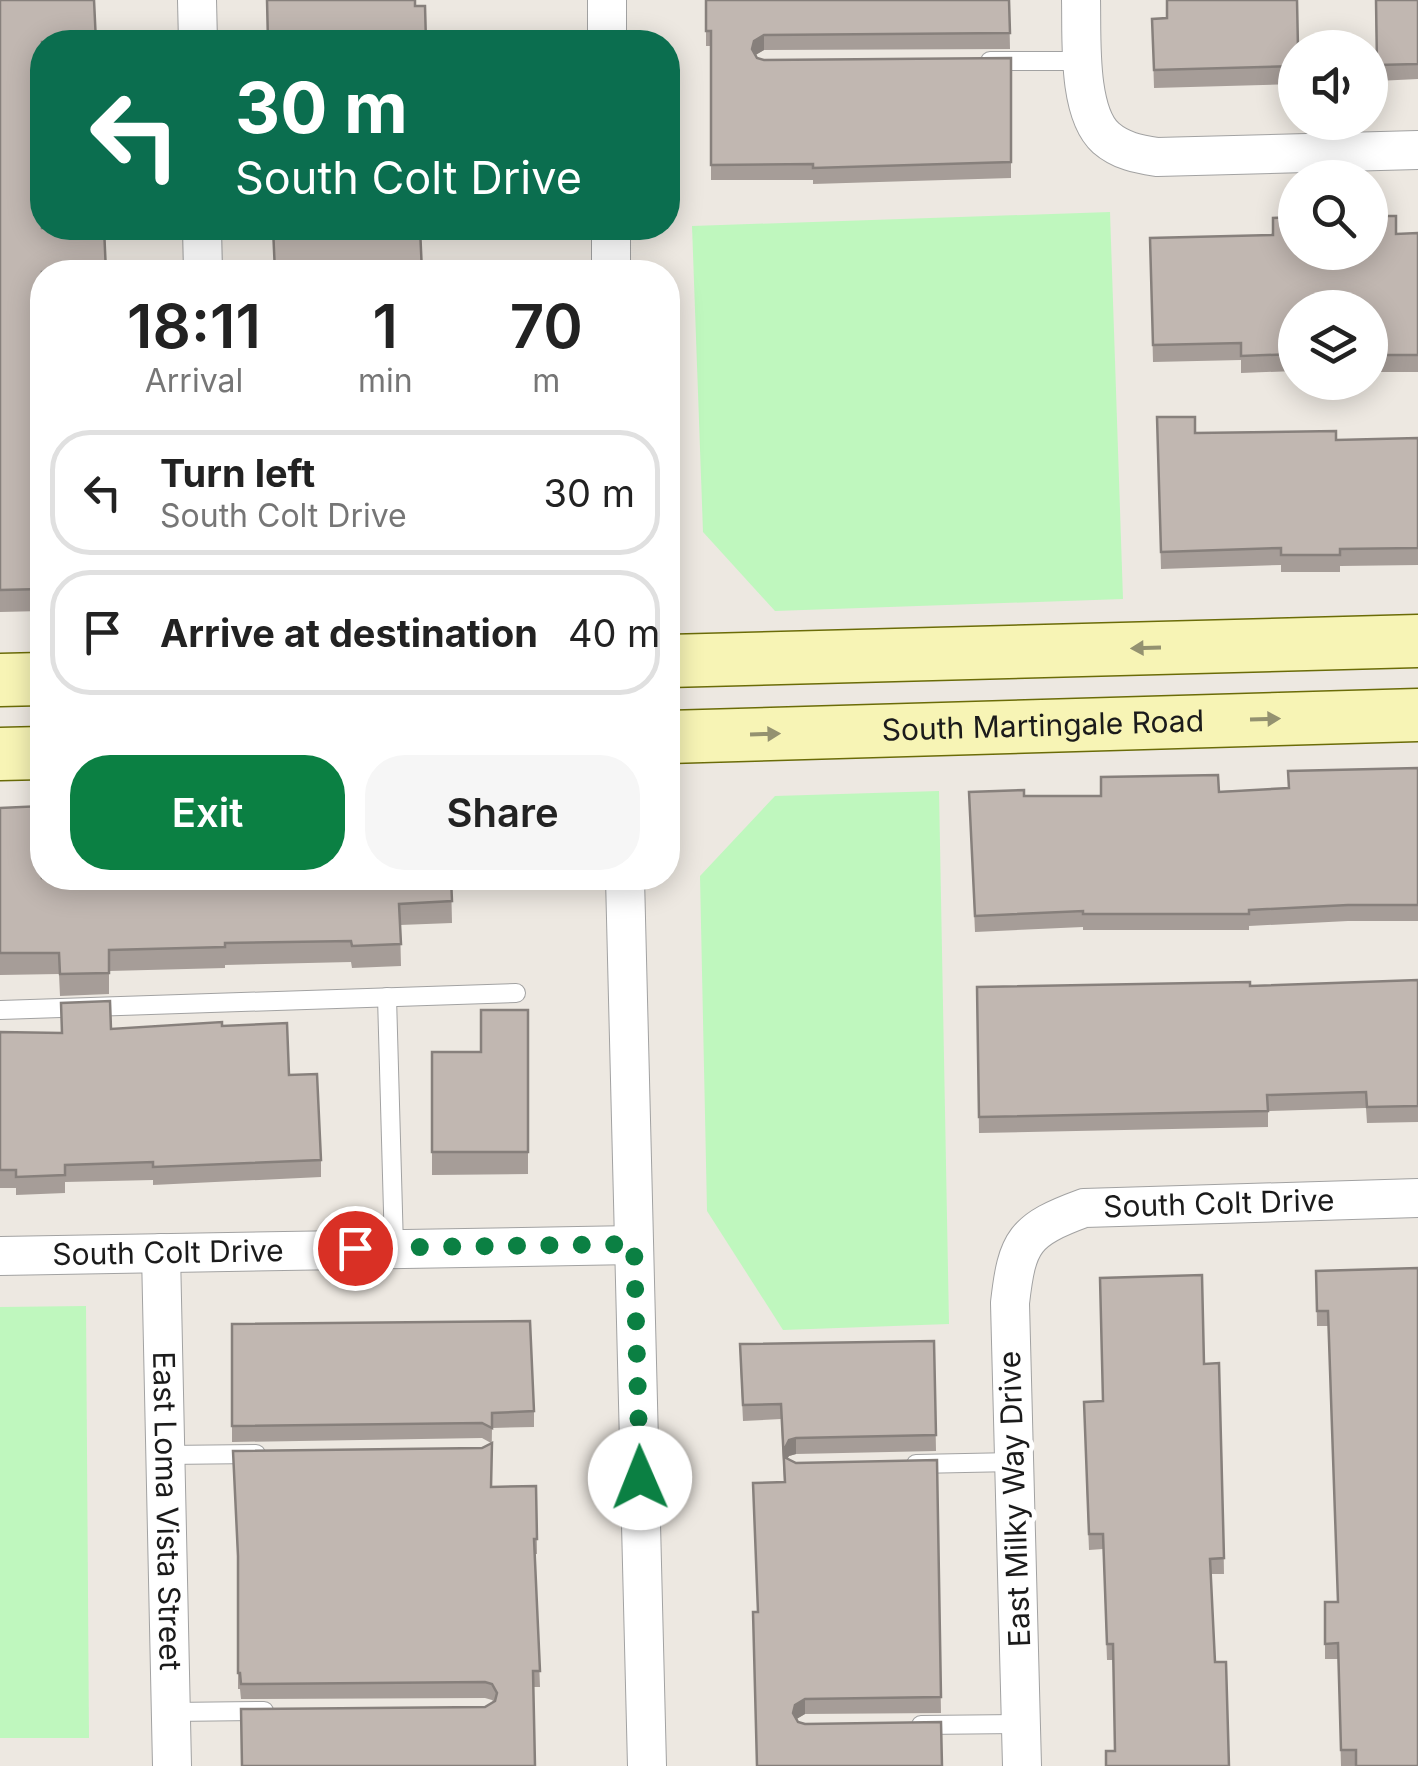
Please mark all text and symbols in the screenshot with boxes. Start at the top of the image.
map controls [1278,30,1388,400]
button: sound [1278,30,1388,140]
text: 30 m [235,65,408,150]
icon: left [70,70,200,200]
text: South Colt Drive [235,150,582,205]
button: search [1278,160,1388,270]
text: 18:11 [127,290,261,362]
text: 1 [373,290,398,362]
text: 70 [510,290,583,362]
button: layers [1278,290,1388,400]
text: Arrival [145,361,243,400]
text: min [358,361,413,400]
text: m [532,361,560,400]
text: Turn left [160,450,315,496]
icon: left [75,465,130,520]
text: 30 m [544,470,635,516]
text: South Colt Drive [160,496,407,535]
icon: arrive [75,605,130,660]
text: Arrive at destination [160,610,538,656]
text: 40 m [568,610,660,656]
one-way arrow [1129,640,1161,656]
street label: South Martingale Road [881,702,1204,748]
one-way arrow [1249,711,1281,727]
one-way arrow [749,725,781,741]
button: Exit [70,755,345,870]
button: Share [365,755,640,870]
street label: South Colt Drive [1103,1182,1335,1224]
pin [313,1206,398,1291]
icon: arrive [328,1221,383,1276]
street label: South Colt Drive [52,1232,284,1272]
street label: East Milky Way Drive [991,1350,1037,1648]
street label: East Loma Vista Street [146,1351,189,1671]
position arrow [588,1426,692,1530]

